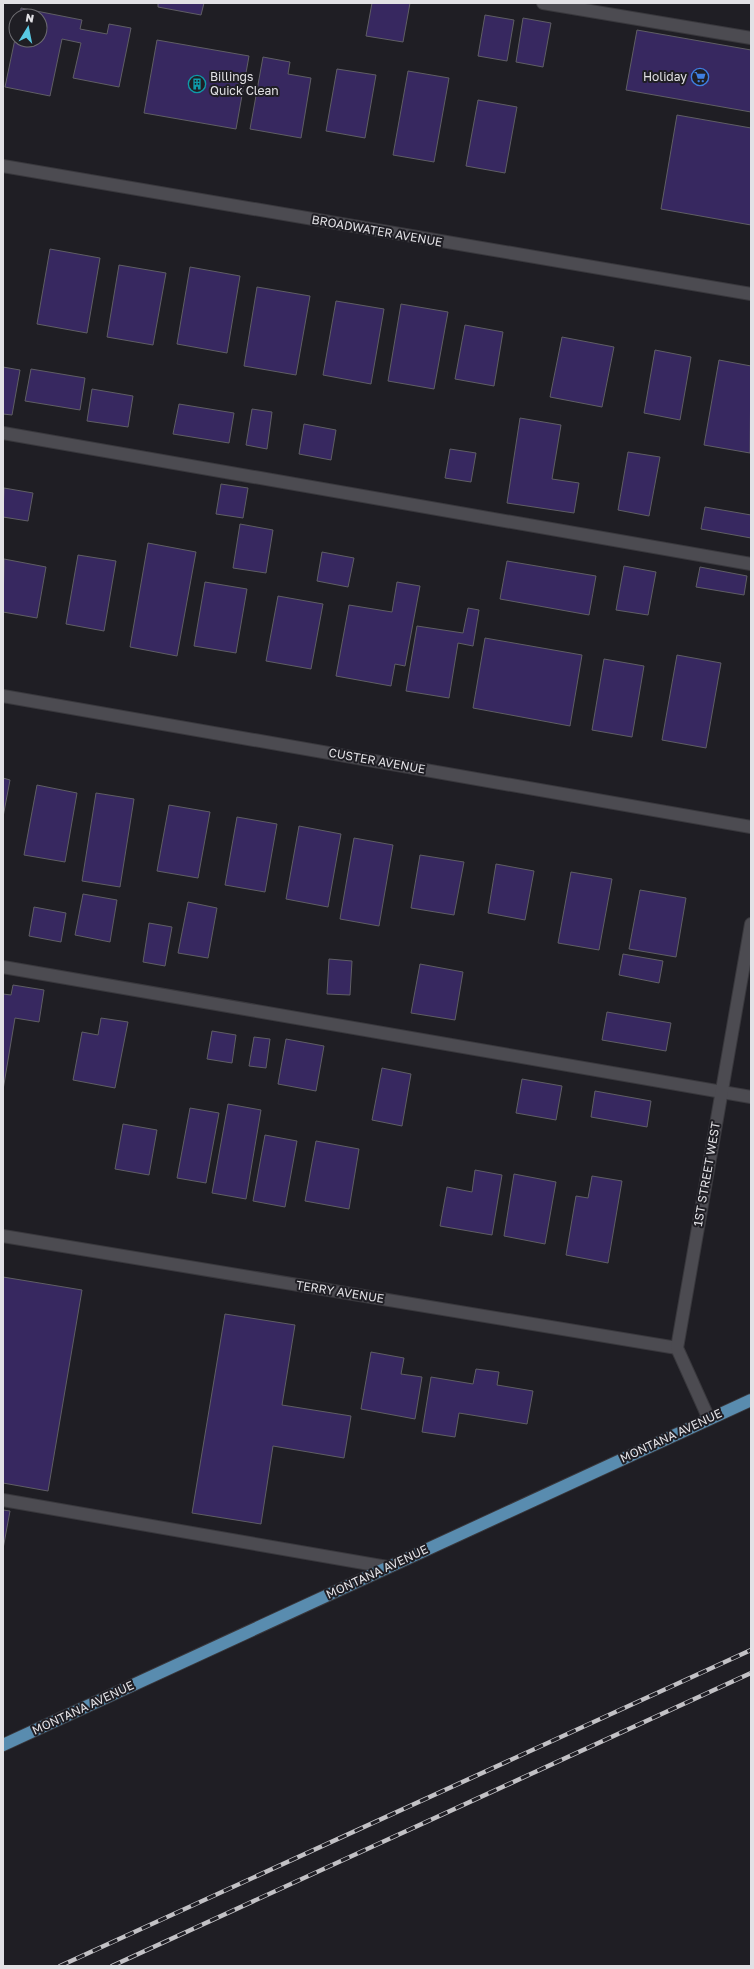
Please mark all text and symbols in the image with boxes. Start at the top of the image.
north arrow [8,8,48,48]
text: N [25,11,35,25]
supermarket icon: Holiday [690,67,710,87]
place label: Billings Quick Clean [210,69,279,98]
place label: Holiday [643,69,687,84]
building icon: Billings Quick Clean [187,74,207,94]
street label: BROADWATER AVENUE [311,212,444,249]
street label: CUSTER AVENUE [328,745,427,776]
street label: 1ST STREET WEST [690,1120,723,1227]
street label: TERRY AVENUE [295,1277,385,1306]
street label: MONTANA AVENUE [618,1405,724,1466]
street label: MONTANA AVENUE [324,1541,430,1602]
street label: MONTANA AVENUE [30,1677,136,1738]

